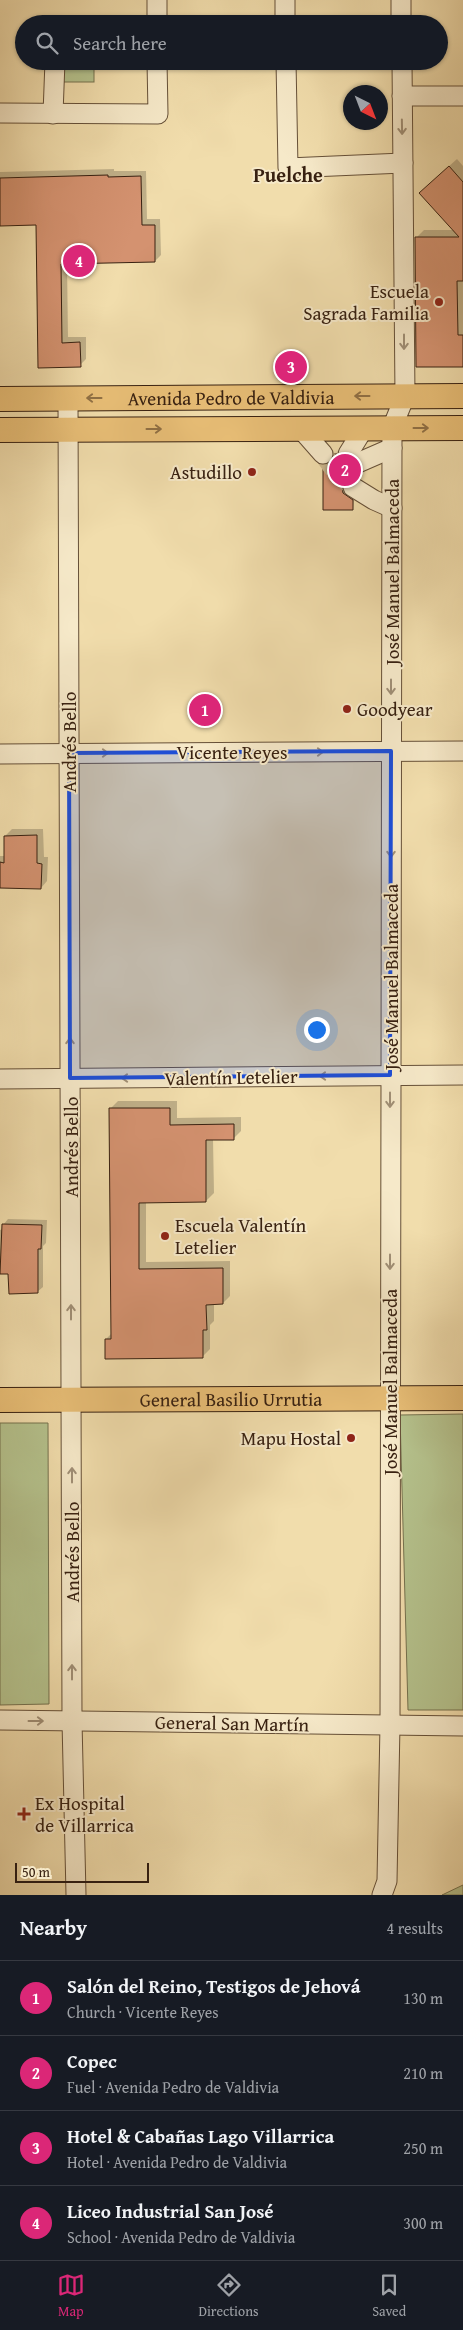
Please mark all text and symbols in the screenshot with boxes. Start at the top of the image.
search box [15,15,448,70]
icon: search [33,29,61,57]
text: Search here [73,29,167,57]
north arrow [343,85,388,130]
one-way arrow [397,119,407,135]
district label: Puelche [253,160,323,189]
pin: 4 [63,242,95,280]
place label: Escuela Sagrada Familia [303,277,429,327]
marker: Escuela Sagrada Familia [433,296,445,308]
one-way arrow [399,334,409,350]
pin: 3 [275,348,307,386]
street label: Avenida Pedro de Valdivia [128,383,334,412]
one-way arrow [354,391,370,401]
one-way arrow [87,394,103,403]
one-way arrow [412,423,429,433]
one-way arrow [145,424,161,434]
pin: 2 [329,451,361,489]
place label: Astudillo [170,458,242,486]
marker: Astudillo [246,466,258,478]
street label: José Manuel Balmaceda [378,479,406,667]
one-way arrow [386,678,396,695]
pin: 1 [189,691,221,729]
street label: Andrés Bello [55,692,83,792]
place label: Goodyear [357,695,433,723]
marker: Goodyear [341,703,353,715]
street label: Vicente Reyes [177,738,288,766]
one-way arrow [308,747,324,757]
one-way arrow [92,748,109,758]
one-way arrow [386,841,396,857]
street label: José Manuel Balmaceda [377,884,405,1072]
your location [304,1017,330,1043]
one-way arrow [65,1037,75,1053]
street label: Valentín Letelier [164,1062,298,1092]
one-way arrow [319,1071,336,1081]
one-way arrow [122,1073,138,1083]
one-way arrow [385,1091,395,1107]
street label: Andrés Bello [57,1097,85,1197]
place label: Escuela Valentín Letelier [175,1211,307,1261]
marker: Escuela Valentín Letelier [159,1230,171,1242]
one-way arrow [385,1254,395,1270]
street label: José Manuel Balmaceda [376,1289,404,1477]
one-way arrow [67,1304,76,1320]
street label: General Basilio Urrutia [140,1385,322,1413]
place label: Mapu Hostal [241,1424,341,1452]
marker: Mapu Hostal [345,1432,357,1444]
one-way arrow [67,1467,77,1483]
street label: Andrés Bello [58,1502,86,1602]
one-way arrow [67,1664,77,1680]
street label: General San Martín [155,1708,310,1738]
one-way arrow [28,1716,44,1726]
place label: Ex Hospital de Villarrica [35,1789,134,1839]
marker: Ex Hospital de Villarrica [17,1807,31,1821]
scale bar [15,1860,149,1883]
text: 50 m [22,1862,50,1882]
text: Nearby [20,1912,87,1943]
text: 4 results [386,1916,443,1940]
text: Salón del Reino, Testigos de Jehová [67,1972,361,2000]
text: 1 [32,1986,40,2010]
text: 130 m [403,1986,443,2010]
text: Church · Vicente Reyes [67,2000,219,2024]
text: Copec [67,2047,117,2075]
text: 2 [32,2061,40,2085]
text: 210 m [403,2061,443,2085]
text: Fuel · Avenida Pedro de Valdivia [67,2075,279,2099]
text: Hotel & Cabañas Lago Villarrica [67,2122,334,2150]
text: 3 [32,2136,40,2160]
text: 250 m [403,2136,443,2160]
text: Hotel · Avenida Pedro de Valdivia [67,2150,287,2174]
text: Liceo Industrial San José [67,2197,274,2225]
text: 4 [32,2211,40,2235]
text: 300 m [403,2211,443,2235]
text: School · Avenida Pedro de Valdivia [67,2225,295,2249]
tab: Map [57,2271,85,2321]
tab: Directions [198,2271,259,2321]
tab: Saved [372,2271,406,2321]

